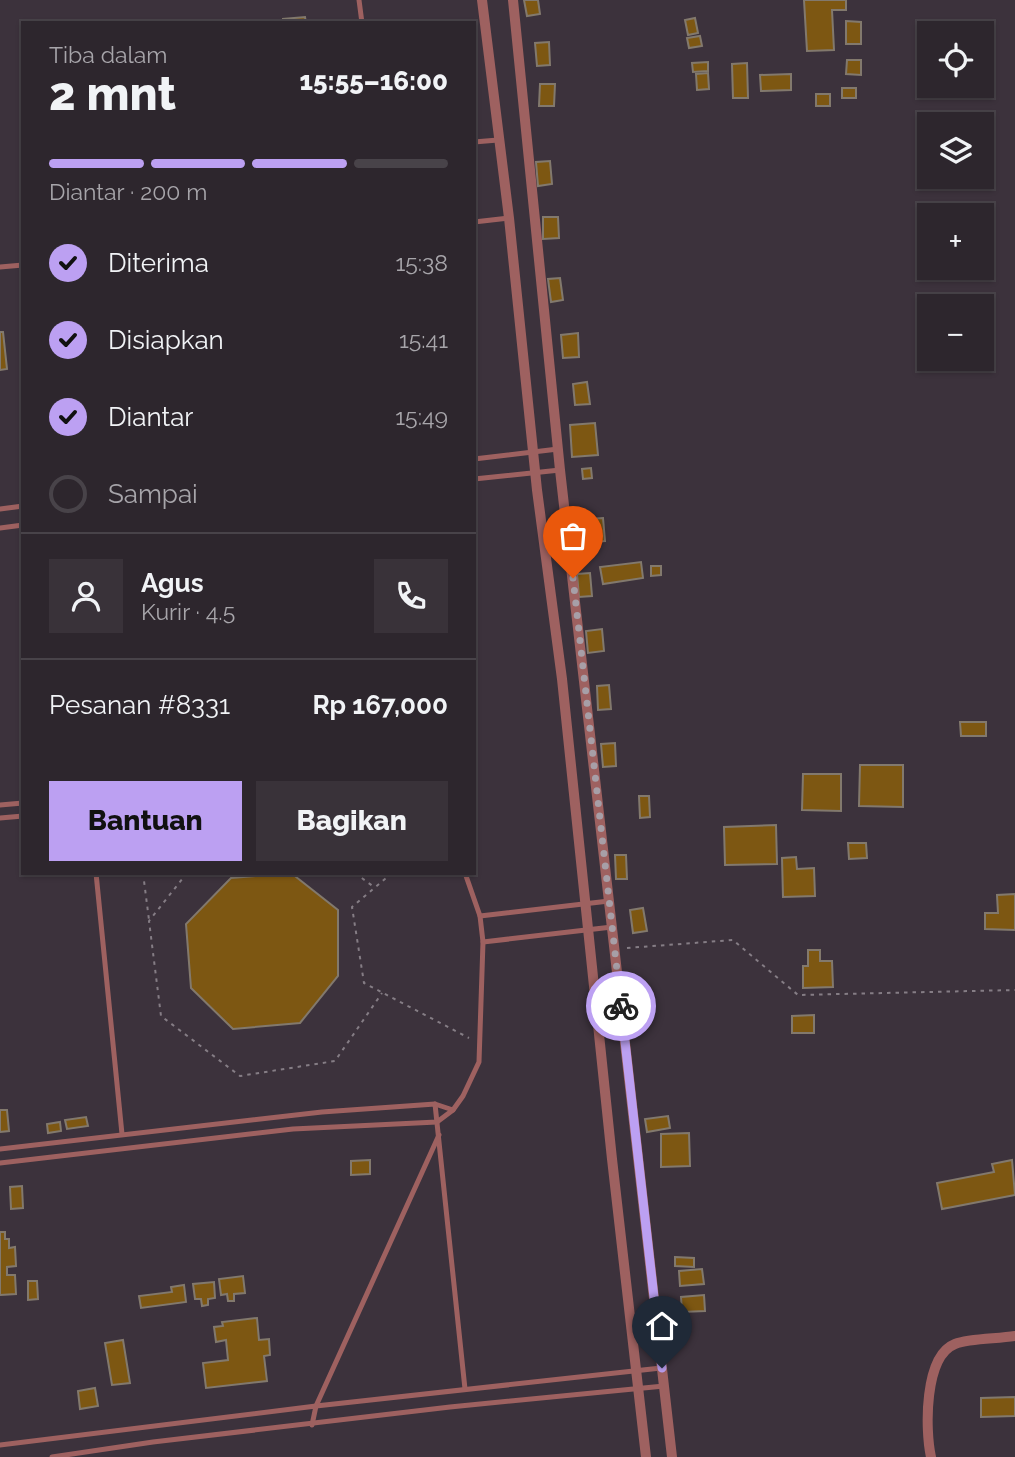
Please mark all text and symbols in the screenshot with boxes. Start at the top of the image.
map controls [917,21,994,371]
button: locate [917,21,994,98]
text: Tiba dalam [49,41,167,68]
text: 15:55–16:00 [300,66,448,96]
text: 2 mnt [49,67,176,121]
button: layers [917,112,994,189]
text: Diantar · 200 m [49,178,207,205]
button: + [917,203,994,280]
icon: check [49,244,87,282]
text: Diterima [108,248,209,278]
text: 15:38 [395,249,448,276]
button: − [917,294,994,371]
icon: check [49,321,87,359]
text: Disiapkan [108,325,224,355]
text: 15:41 [399,326,448,353]
icon: check [49,398,87,436]
text: Diantar [108,402,193,432]
text: 15:49 [395,403,448,430]
text: Sampai [108,479,198,509]
pin [543,506,603,578]
icon: bag [554,517,592,555]
button: person [49,559,123,633]
button: phone [374,559,448,633]
text: Agus [141,568,203,598]
text: Kurir · 4.5 [141,598,235,625]
text: Pesanan #8331 [49,690,230,720]
text: Rp 167,000 [312,690,448,720]
button: Bantuan [49,781,242,861]
button: Bagikan [256,781,448,861]
courier [586,971,656,1041]
icon: bike [602,987,640,1025]
pin [632,1296,692,1368]
icon: home [643,1307,681,1345]

